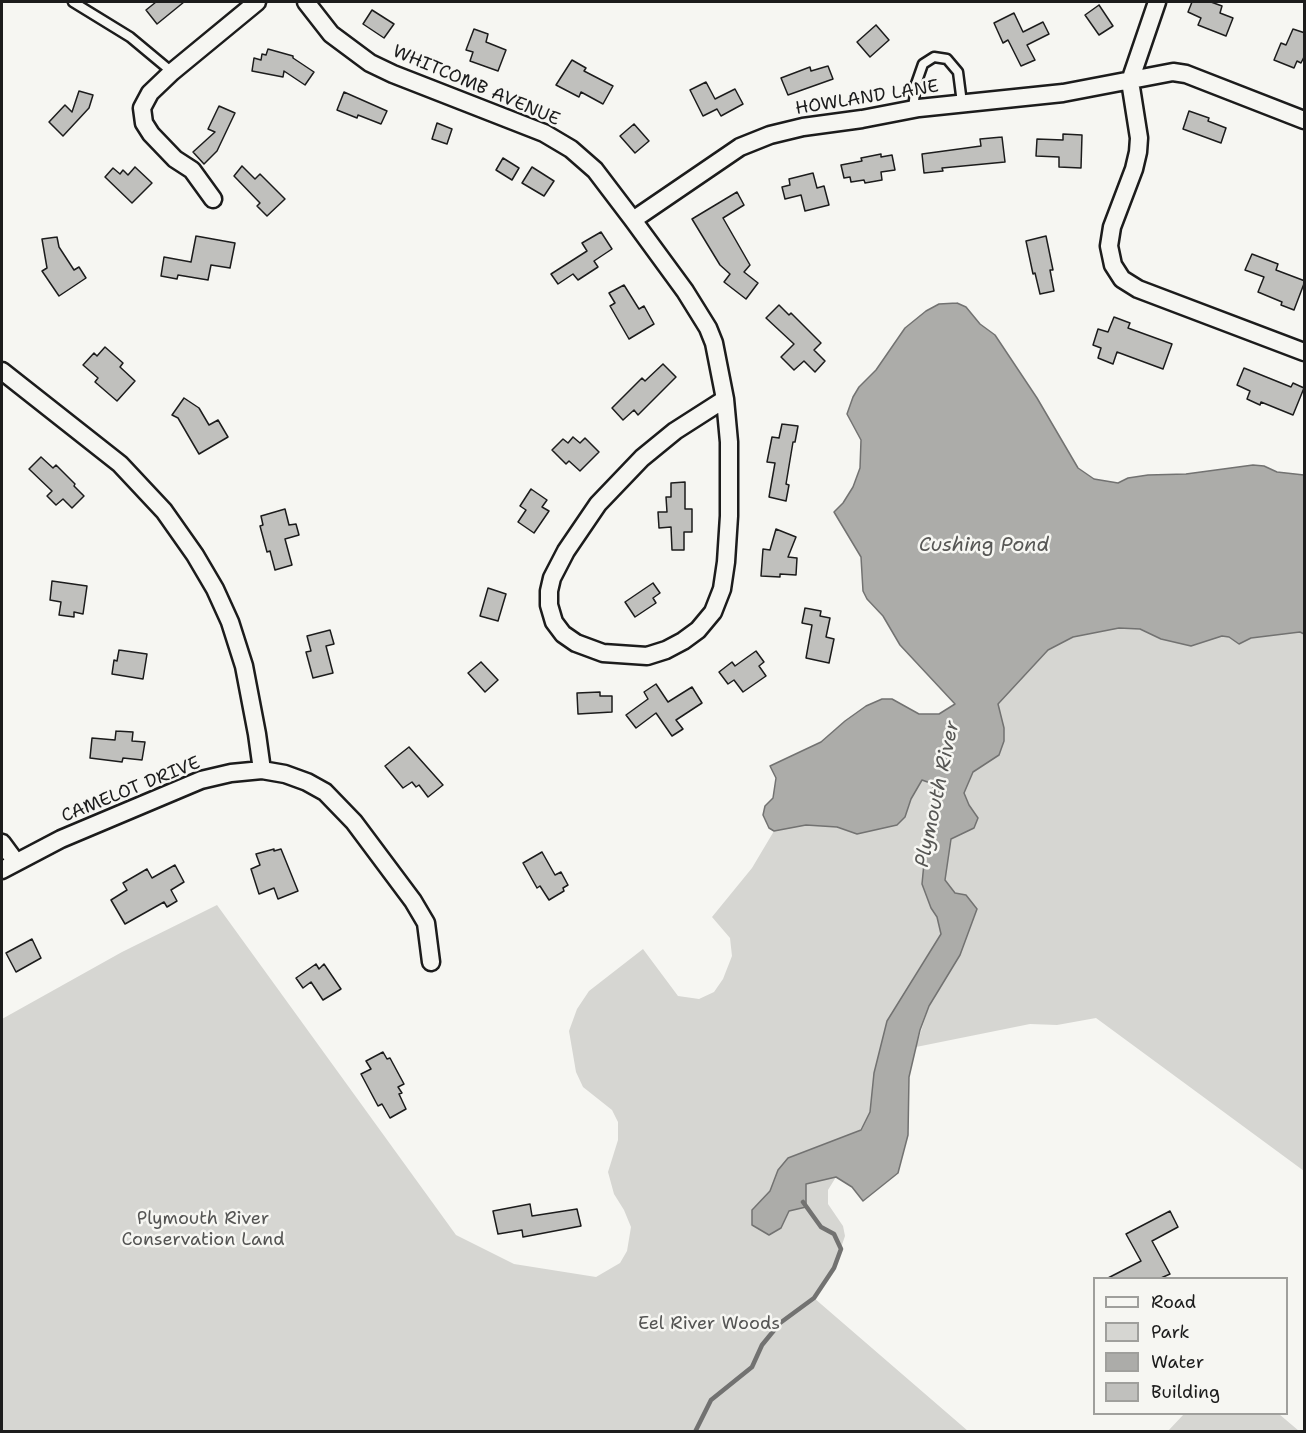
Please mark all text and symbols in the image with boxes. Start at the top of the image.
street label: WHITCOMB AVENUE [389,41,563,131]
street label: HOWLAND LANE [794,76,940,120]
water label: Cushing Pond [919,534,1049,558]
water label: Plymouth River [911,719,965,869]
street label: CAMELOT DRIVE [58,752,204,828]
park label: Plymouth River Conservation Land [121,1208,285,1250]
legend [1093,1277,1288,1415]
text: Road [1151,1290,1196,1314]
park label: Eel River Woods [638,1313,780,1335]
text: Park [1151,1320,1190,1344]
text: Water [1151,1350,1204,1374]
text: Building [1151,1380,1220,1404]

